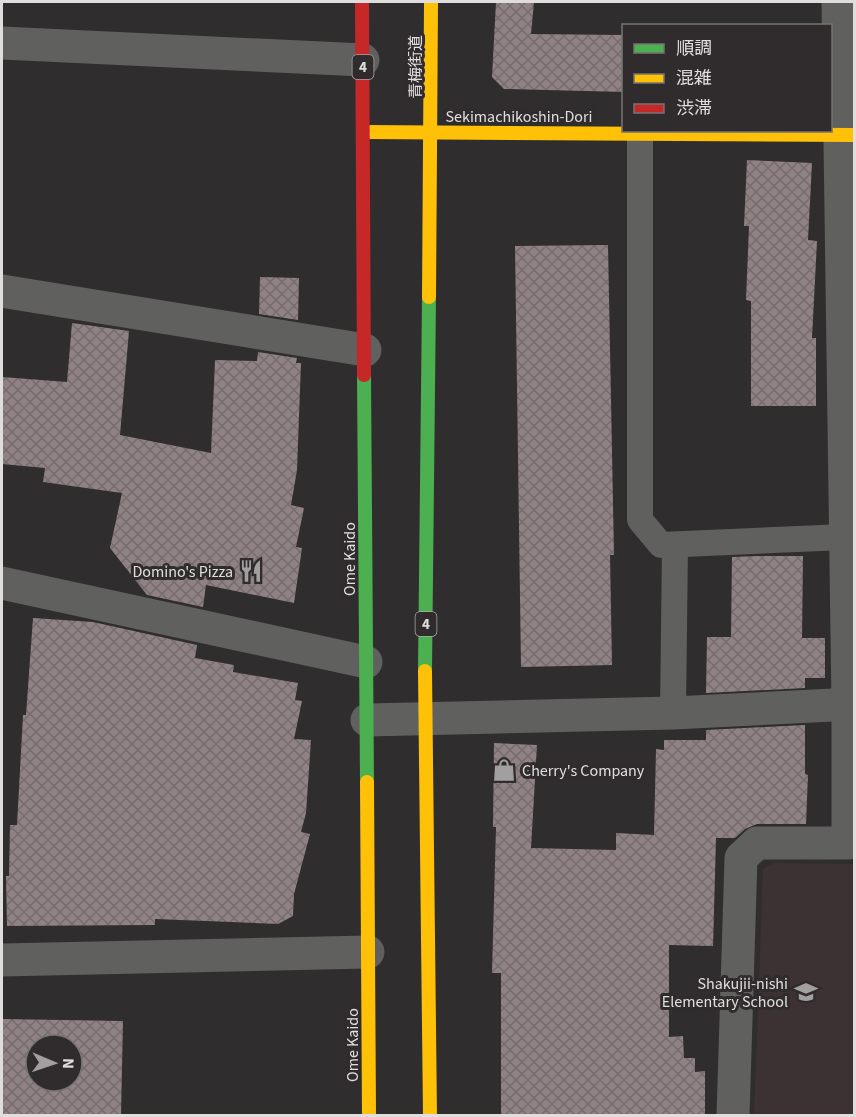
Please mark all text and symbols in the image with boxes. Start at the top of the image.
legend [622,24,832,132]
street label: 青梅街道 [405,35,427,99]
text: 順調 [676,36,712,61]
road number: 4 [352,55,374,79]
text: 混雑 [676,66,712,91]
text: 渋滞 [676,96,712,121]
street label: Sekimachikoshin-Dori [446,106,592,128]
street label: Ome Kaido [339,522,361,596]
restaurant icon: Domino's Pizza [238,558,264,584]
place label: Domino's Pizza [132,561,233,583]
road number: 4 [416,612,436,636]
shop icon: Cherry's Company [491,757,517,783]
place label: Cherry's Company [522,760,645,782]
place label: Shakujii-nishi Elementary School [662,973,788,1013]
school or university icon: Shakujii-nishi Elementary School [793,979,819,1005]
street label: Ome Kaido [342,1008,364,1082]
north arrow [24,1033,84,1093]
text: N [57,1058,79,1069]

